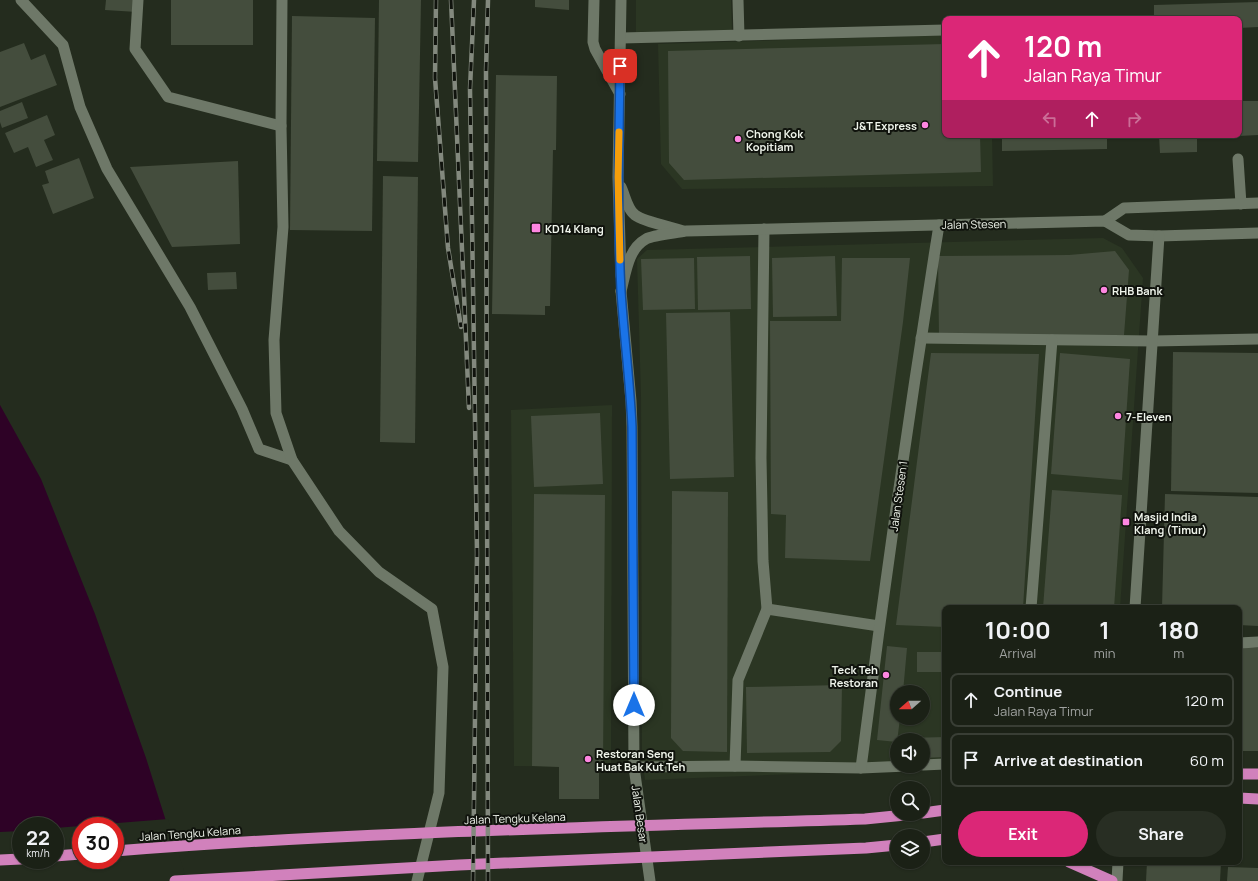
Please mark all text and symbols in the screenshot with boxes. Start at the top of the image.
text: 120 m [1024,27,1102,65]
icon: ahead [958,32,1010,84]
pin [603,49,637,83]
icon: arrive [609,55,631,77]
text: Jalan Raya Timur [1024,63,1162,87]
icon: left [1039,108,1061,130]
icon: ahead [1081,108,1103,130]
icon: right [1123,108,1145,130]
place label: J&T Express [853,118,917,133]
marker: J&T Express [920,120,930,130]
place label: Chong Kok Kopitiam [746,126,804,154]
marker: Chong Kok Kopitiam [733,134,743,144]
street label: Jalan Stesen [942,216,1006,232]
place label: KD14 Klang [545,221,604,236]
marker: KD14 Klang [530,222,542,234]
place label: RHB Bank [1112,283,1163,298]
marker: RHB Bank [1099,285,1109,295]
place label: 7-Eleven [1126,409,1172,424]
marker: 7-Eleven [1113,411,1123,421]
street label: Jalan Stesen 1 [886,460,910,532]
place label: Masjid India Klang (Timur) [1134,509,1207,537]
marker: Masjid India Klang (Timur) [1121,517,1131,527]
text: 10:00 [985,613,1051,646]
text: 1 [1099,613,1110,646]
text: 180 [1158,613,1199,646]
text: Arrival [999,644,1036,662]
text: min [1094,644,1115,662]
text: m [1173,644,1184,662]
place label: Teck Teh Restoran [829,662,878,690]
marker: Teck Teh Restoran [881,670,891,680]
text: Continue [994,681,1062,702]
position arrow [613,684,655,726]
north arrow [890,685,930,725]
map controls [890,685,930,869]
icon: ahead [960,689,982,711]
text: 120 m [1185,690,1224,711]
text: Jalan Raya Timur [994,702,1094,720]
button: sound [890,733,930,773]
place label: Restoran Seng Huat Bak Kut Teh [596,746,686,774]
icon: arrive [960,749,982,771]
text: Arrive at destination [994,750,1143,771]
text: 60 m [1190,750,1224,771]
marker: Restoran Seng Huat Bak Kut Teh [583,754,593,764]
button: search [890,781,930,821]
street label: Jalan Besar [629,784,651,844]
street label: Jalan Tengku Kelana [464,809,566,827]
button: Exit [958,811,1088,857]
button: Share [1096,811,1226,857]
speed limit sign: 30 [72,817,124,869]
street label: Jalan Tengku Kelana [139,822,241,844]
text: 22 [26,824,50,851]
button: layers [890,829,930,869]
text: km/h [26,846,50,860]

